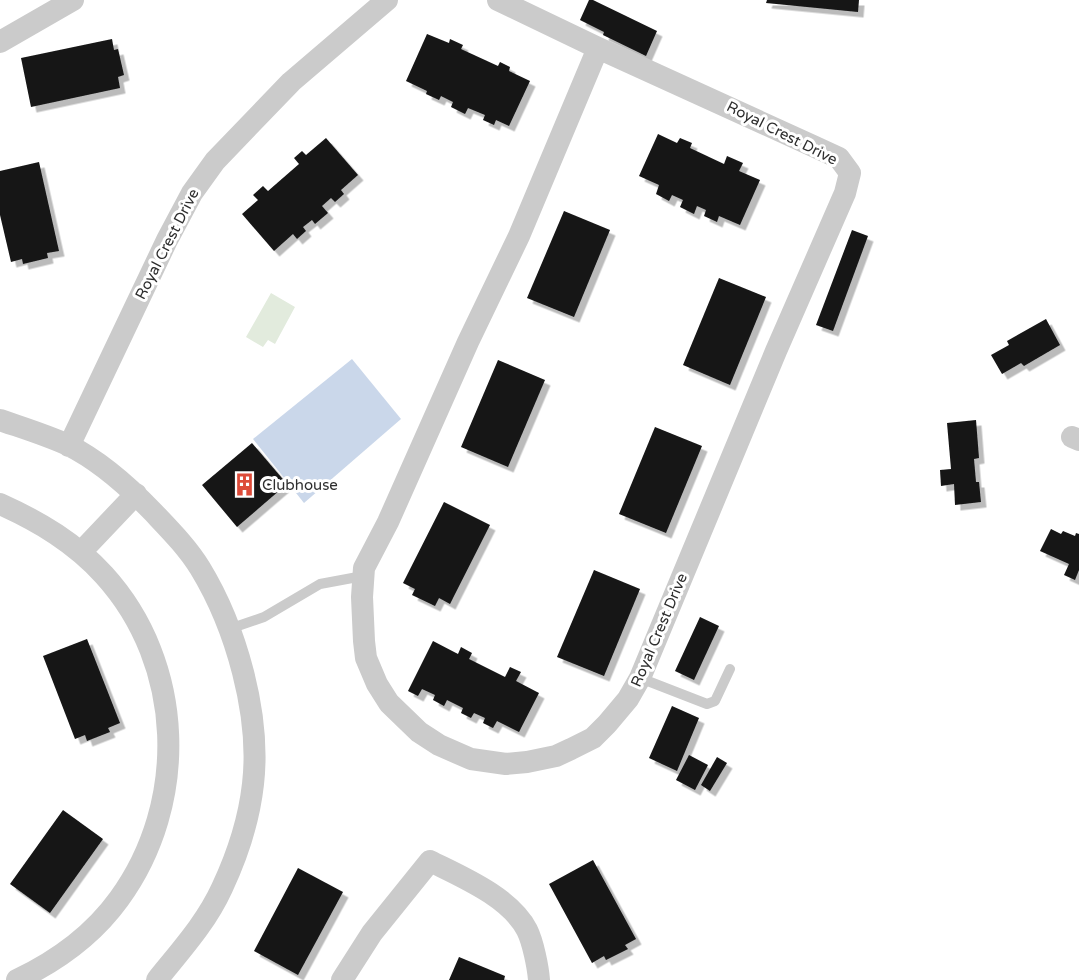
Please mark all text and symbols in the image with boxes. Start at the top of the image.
street label: Royal Crest Drive [724,97,840,169]
street label: Royal Crest Drive [131,186,203,302]
building icon: Clubhouse [231,472,257,498]
place label: Clubhouse [262,476,338,494]
street label: Royal Crest Drive [627,570,691,690]

